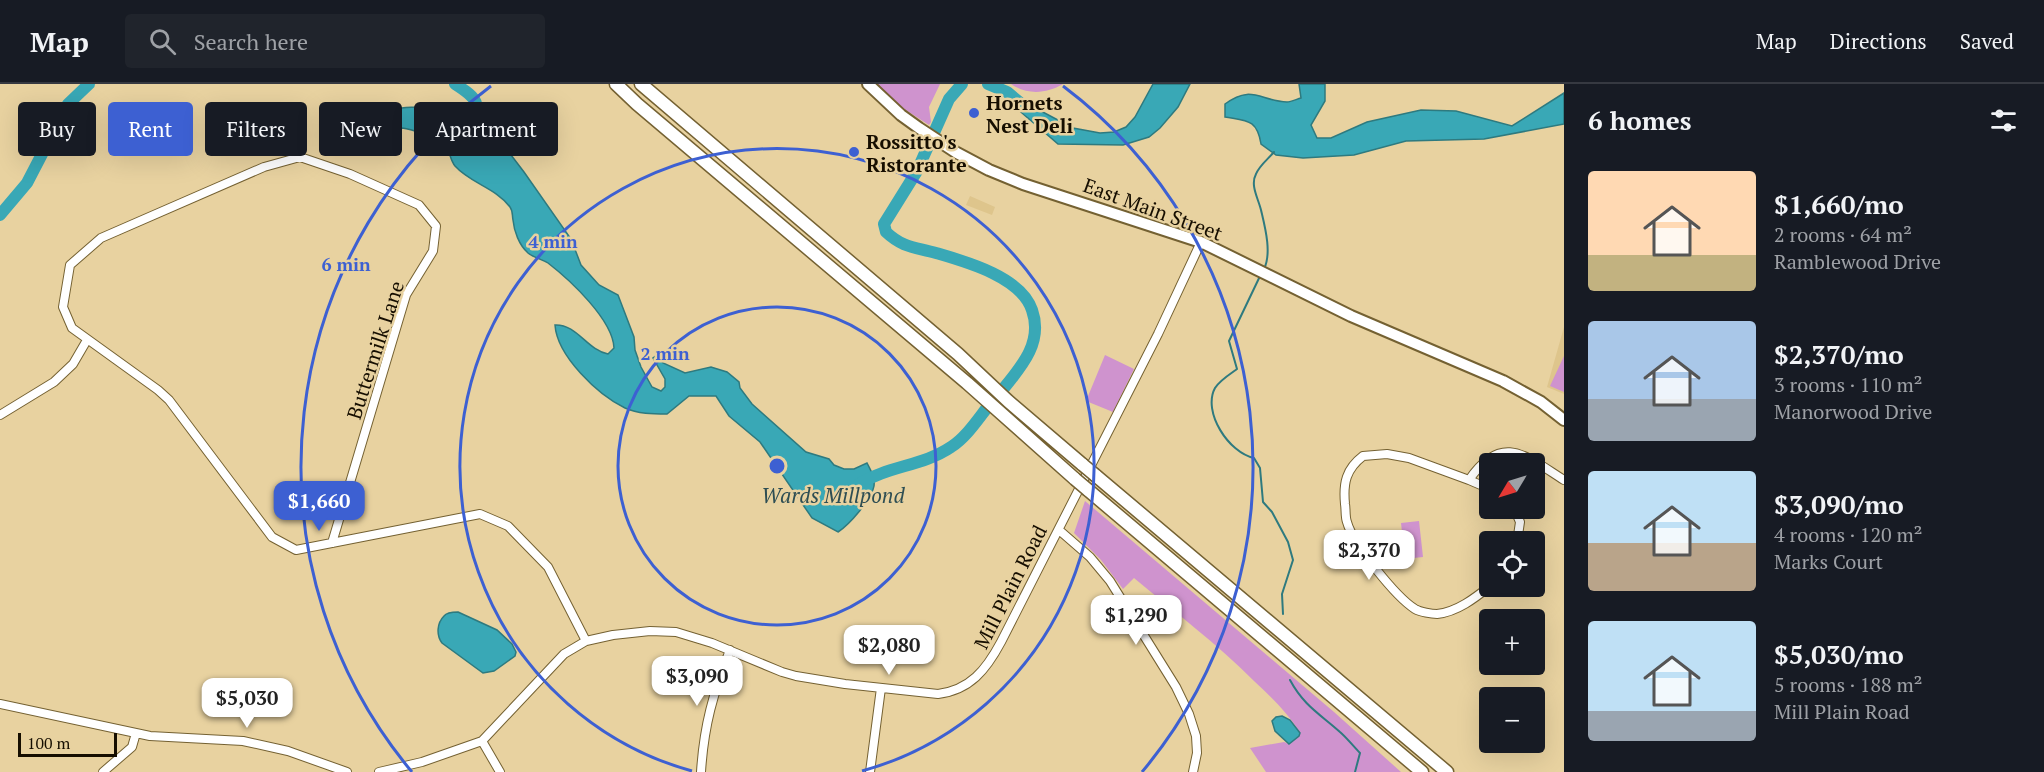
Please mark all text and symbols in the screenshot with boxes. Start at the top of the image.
search box [125,14,545,68]
text: Map [30,23,89,60]
icon: search [146,25,179,58]
text: Search here [194,27,308,56]
text: Map [1756,27,1797,55]
text: Directions [1830,27,1927,55]
text: Saved [1960,27,2014,55]
place label: Hornets Nest Deli [986,89,1073,139]
chip: Buy [18,102,96,156]
chip: Rent [108,102,193,156]
chip: Filters [205,102,307,156]
chip: New [319,102,402,156]
chip: Apartment [414,102,558,156]
text: 6 homes [1588,103,1692,137]
icon: filters [1987,104,2020,137]
marker: Hornets Nest Deli [967,106,981,120]
place label: Rossitto's Ristorante [866,128,967,178]
marker: Rossitto's Ristorante [847,145,861,159]
street label: East Main Street [1080,171,1227,247]
text: $1,660/mo [1774,187,1904,221]
icon: home [1636,195,1708,267]
text: 2 rooms · 64 m² [1774,221,1912,248]
text: 4 min [528,229,578,253]
text: Ramblewood Drive [1774,248,1941,275]
text: 6 min [321,252,371,276]
street label: Buttermilk Lane [340,277,410,423]
text: $2,370/mo [1774,337,1904,371]
text: 2 min [640,341,690,365]
icon: home [1636,345,1708,417]
text: 3 rooms · 110 m² [1774,371,1922,398]
text: Manorwood Drive [1774,398,1932,425]
north arrow [1479,453,1545,519]
map controls [1479,453,1545,753]
centre of rings [767,456,787,476]
pin: $1,660 [270,481,368,532]
water label: Wards Millpond [761,481,905,509]
text: $1,660 [288,487,350,514]
text: $3,090/mo [1774,487,1904,521]
icon: home [1636,495,1708,567]
street label: Mill Plain Road [967,520,1053,654]
text: 4 rooms · 120 m² [1774,521,1922,548]
pin: $2,370 [1320,530,1418,581]
button: locate [1479,531,1545,597]
text: $2,370 [1338,536,1400,563]
text: Marks Court [1774,548,1883,575]
pin: $1,290 [1087,595,1185,646]
text: $1,290 [1105,601,1167,628]
button: + [1479,609,1545,675]
pin: $2,080 [840,625,938,676]
text: $2,080 [858,631,920,658]
text: $5,030/mo [1774,637,1904,671]
icon: home [1636,645,1708,717]
pin: $3,090 [648,656,746,707]
text: $3,090 [666,662,728,689]
text: 5 rooms · 188 m² [1774,671,1922,698]
pin: $5,030 [198,678,296,729]
text: $5,030 [216,684,278,711]
button: − [1479,687,1545,753]
text: Mill Plain Road [1774,698,1910,725]
scale bar [18,730,117,758]
text: 100 m [27,732,70,754]

